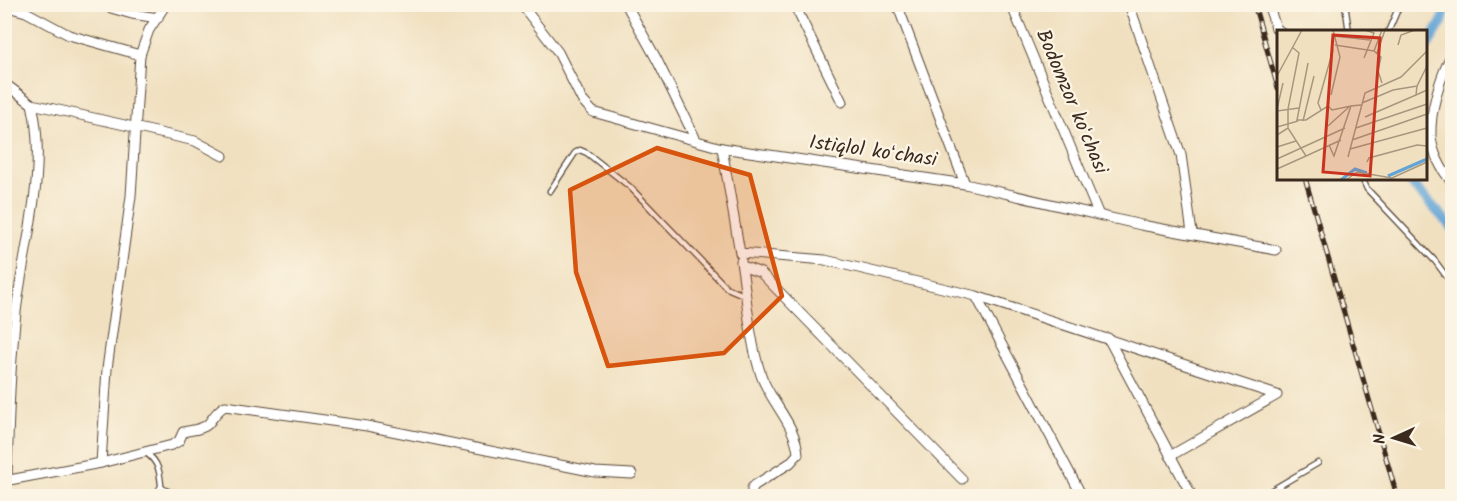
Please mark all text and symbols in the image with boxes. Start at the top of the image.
street label: Bodomzor koʻchasi [1026,25,1116,180]
inset map [1277,30,1427,180]
street label: Istiqlol koʻchasi [807,127,940,177]
north arrow [1364,408,1424,468]
text: N [1368,433,1393,445]

